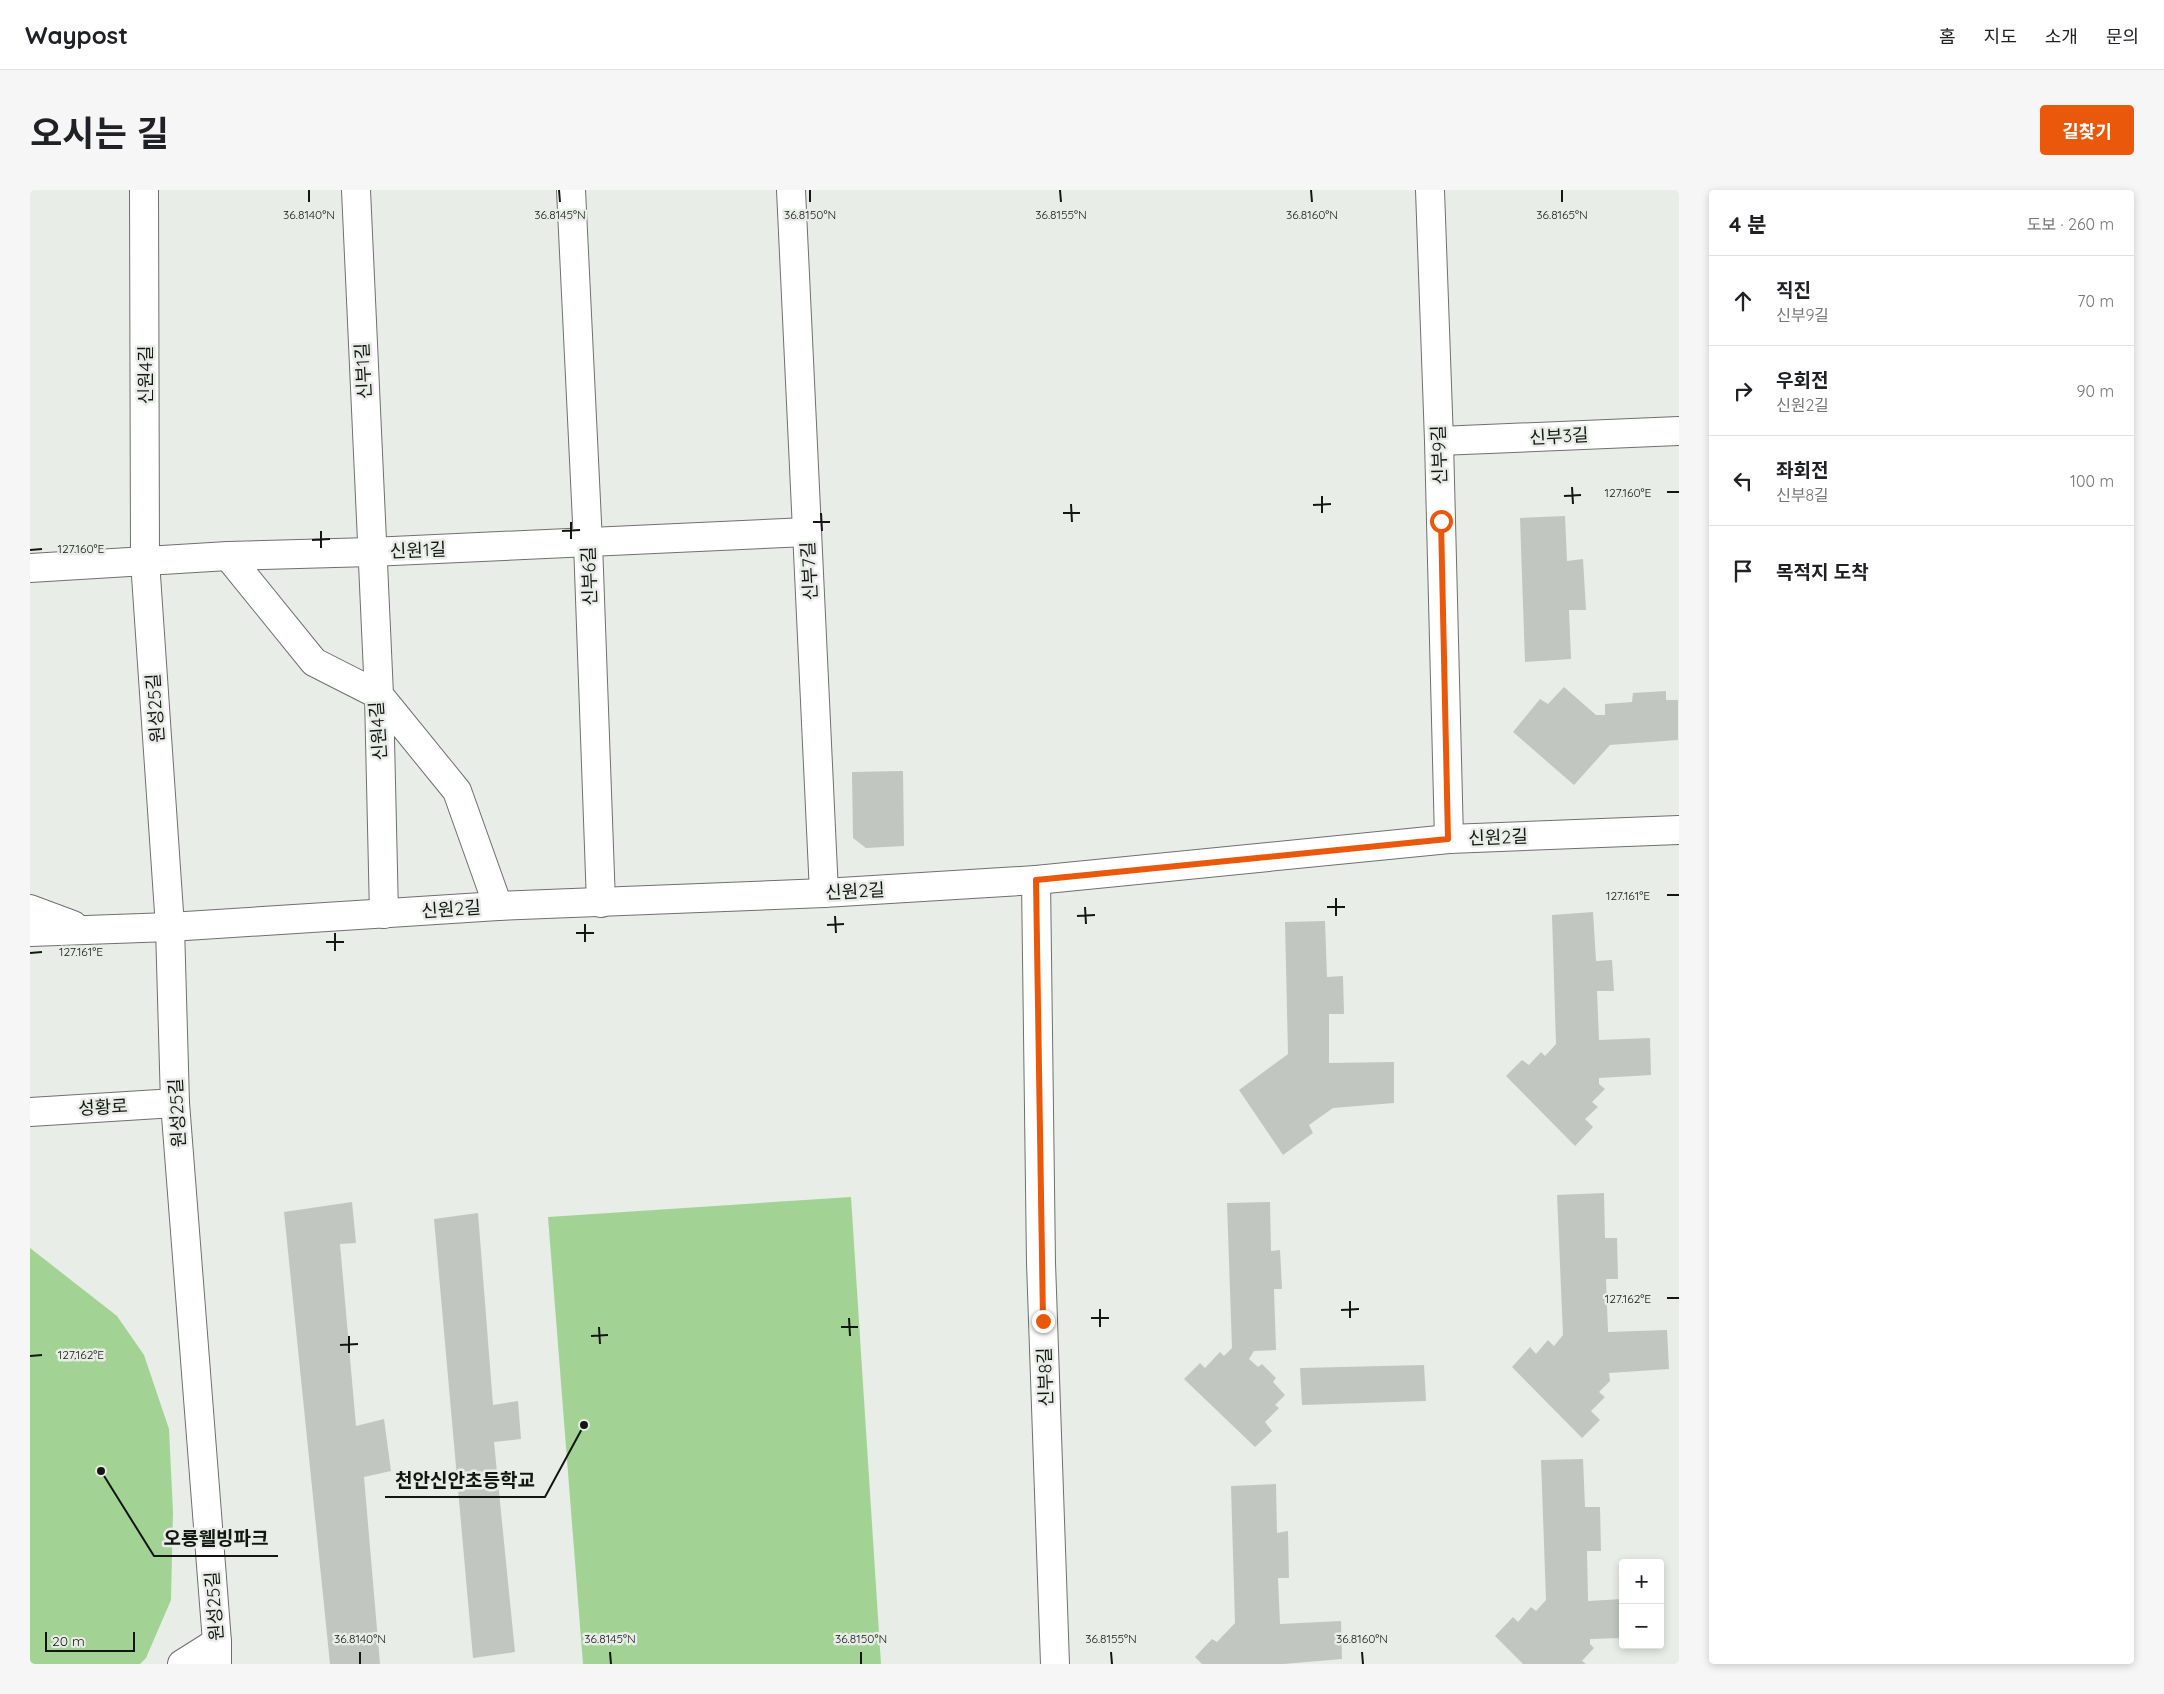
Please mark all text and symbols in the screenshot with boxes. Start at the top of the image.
text: Waypost [25,20,128,50]
text: 홈 [1939,25,1956,48]
text: 지도 [1984,25,2017,48]
text: 소개 [2045,25,2078,48]
text: 문의 [2106,25,2139,48]
button: 길찾기 [2040,105,2134,155]
text: 오시는 길 [30,111,169,155]
text: 36.8140°N [283,207,335,222]
text: 36.8145°N [534,207,586,222]
text: 36.8150°N [784,207,836,222]
text: 36.8155°N [1035,207,1087,222]
text: 36.8160°N [1286,207,1338,222]
text: 36.8165°N [1536,207,1588,222]
text: 4 분 [1729,211,1767,237]
text: 도보 · 260 m [2027,214,2114,234]
text: 직진 [1776,278,1811,302]
icon: ahead [1729,287,1757,315]
text: 70 m [2077,291,2114,311]
text: 신부9길 [1776,305,1829,325]
street label: 신부1길 [350,342,376,400]
street label: 신원4길 [134,345,157,405]
text: 우회전 [1776,368,1828,392]
icon: right [1729,377,1757,405]
text: 90 m [2077,381,2114,401]
text: 신원2길 [1776,395,1829,415]
street label: 신부3길 [1529,423,1589,449]
street label: 신부9길 [1426,425,1452,485]
text: 좌회전 [1776,458,1828,482]
icon: left [1729,467,1757,495]
text: 100 m [2070,471,2114,491]
text: 127.160°E [1605,485,1652,500]
text: 신부8길 [1776,485,1829,505]
route start [1430,510,1453,533]
street label: 신원1길 [389,538,447,562]
text: 127.160°E [58,541,105,556]
street label: 신부7길 [796,541,822,601]
street label: 신부6길 [576,546,602,606]
icon: arrive [1729,557,1757,585]
text: 목적지 도착 [1776,560,1869,584]
street label: 원성25길 [141,673,169,743]
street label: 신원4길 [364,701,392,761]
street label: 신원2길 [1468,824,1528,850]
street label: 신원2길 [825,878,885,904]
text: 127.161°E [1606,888,1650,903]
street label: 신원2길 [420,895,482,923]
text: 127.161°E [59,944,103,959]
street label: 원성25길 [164,1078,190,1148]
street label: 성황로 [78,1094,128,1120]
text: 127.162°E [1605,1291,1651,1306]
route end [1032,1310,1055,1333]
text: 127.162°E [58,1347,104,1362]
street label: 신부8길 [1032,1347,1058,1407]
callout: 천안신안초등학교 [385,1463,545,1497]
text: 천안신안초등학교 [395,1468,535,1492]
callout: 오룡웰빙파크 [154,1522,278,1556]
text: 오룡웰빙파크 [164,1526,268,1550]
map controls [1619,1559,1664,1649]
button: + [1619,1559,1664,1604]
street label: 원성25길 [200,1571,228,1641]
button: − [1619,1604,1664,1649]
scale bar [45,1629,135,1652]
text: 36.8140°N [334,1631,386,1646]
text: 36.8145°N [584,1631,636,1646]
text: 36.8150°N [835,1631,887,1646]
text: 36.8155°N [1085,1631,1137,1646]
text: 36.8160°N [1336,1631,1388,1646]
text: 20 m [52,1632,85,1650]

